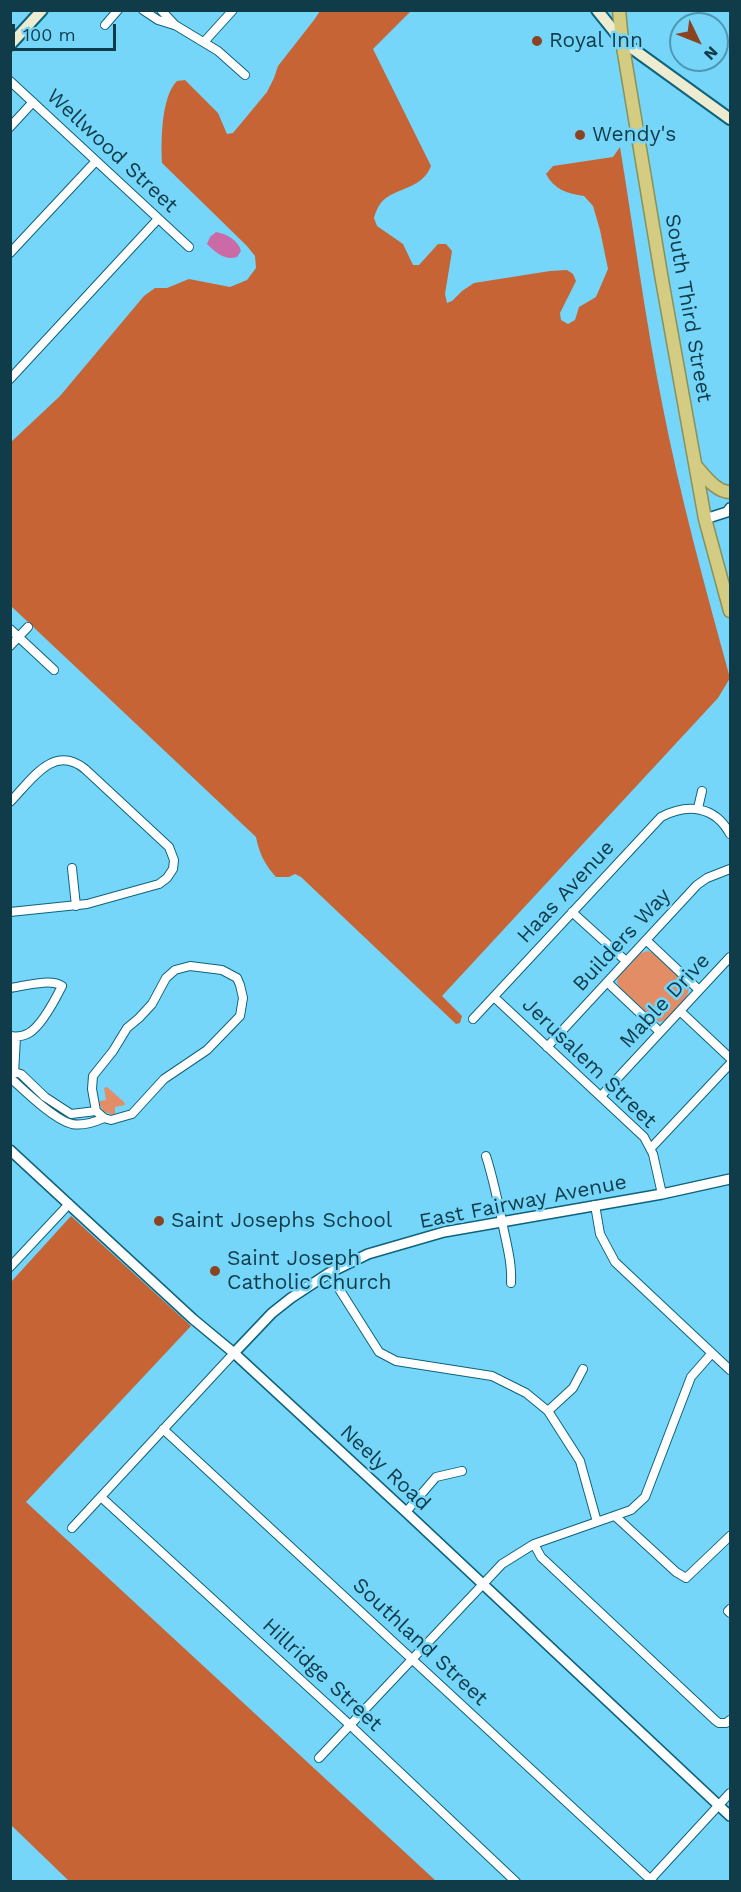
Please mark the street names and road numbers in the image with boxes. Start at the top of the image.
street label: Wellwood Street [41,84,183,218]
street label: South Third Street [659,212,717,404]
street label: Haas Avenue [512,835,620,949]
street label: Builders Way [568,883,676,997]
street label: Mable Drive [615,948,715,1054]
street label: Jerusalem Street [516,992,662,1134]
street label: East Fairway Avenue [417,1170,629,1234]
street label: Neely Road [334,1420,436,1516]
street label: Southland Street [347,1573,493,1711]
street label: Hillridge Street [257,1613,387,1737]

